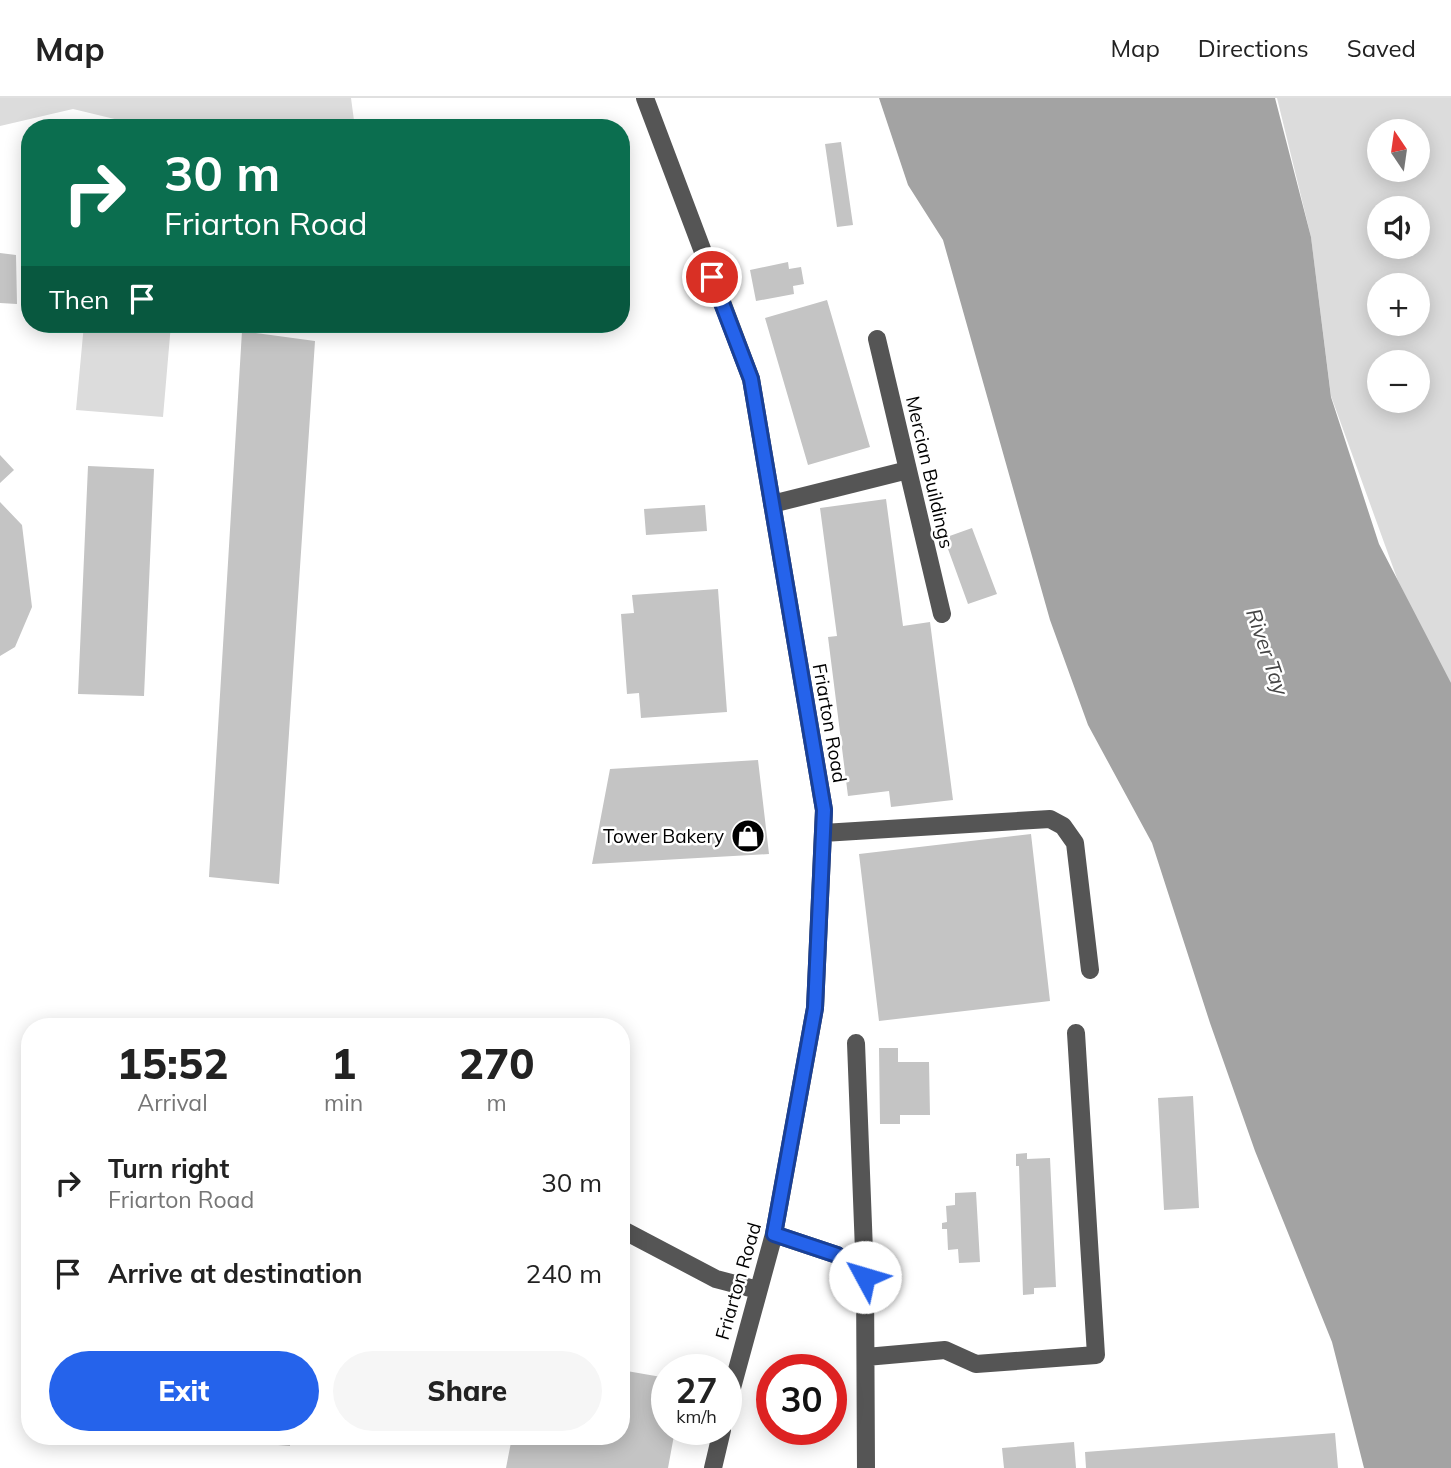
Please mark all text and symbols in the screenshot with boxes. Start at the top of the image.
text: Map [35,28,105,69]
text: Map [1110,33,1160,63]
text: Directions [1198,33,1309,63]
text: Saved [1347,33,1416,63]
north arrow [1367,119,1430,182]
map controls [1367,119,1430,413]
text: 30 m [164,142,280,203]
icon: right [49,147,140,238]
button: sound [1367,196,1430,259]
text: Friarton Road [164,203,367,243]
pin [682,247,742,307]
icon: arrive [693,258,731,296]
button: + [1367,273,1430,336]
icon: arrive [123,280,161,318]
text: Then [49,283,109,316]
button: − [1367,350,1430,413]
street label: Mercian Buildings [901,393,959,551]
water label: River Tay [1241,605,1295,699]
street label: Friarton Road [808,661,852,785]
shop icon: Tower Bakery [729,817,767,855]
place label: Tower Bakery [603,824,724,848]
text: 15:52 [117,1037,228,1090]
text: 1 [331,1037,356,1090]
text: 270 [459,1037,534,1090]
text: Arrival [137,1088,208,1117]
text: min [324,1088,363,1117]
text: m [486,1088,507,1117]
text: Turn right [108,1152,229,1185]
icon: right [49,1164,87,1202]
text: 30 m [541,1166,602,1199]
text: Friarton Road [108,1185,254,1214]
street label: Friarton Road [710,1220,766,1342]
position arrow [828,1240,902,1314]
icon: arrive [49,1255,87,1293]
text: Arrive at destination [108,1257,363,1290]
text: 240 m [526,1257,602,1290]
button: Exit [49,1351,319,1431]
button: Share [333,1351,602,1431]
speed limit sign: 30 [756,1354,847,1445]
text: 27 [675,1368,718,1412]
text: km/h [676,1405,717,1428]

